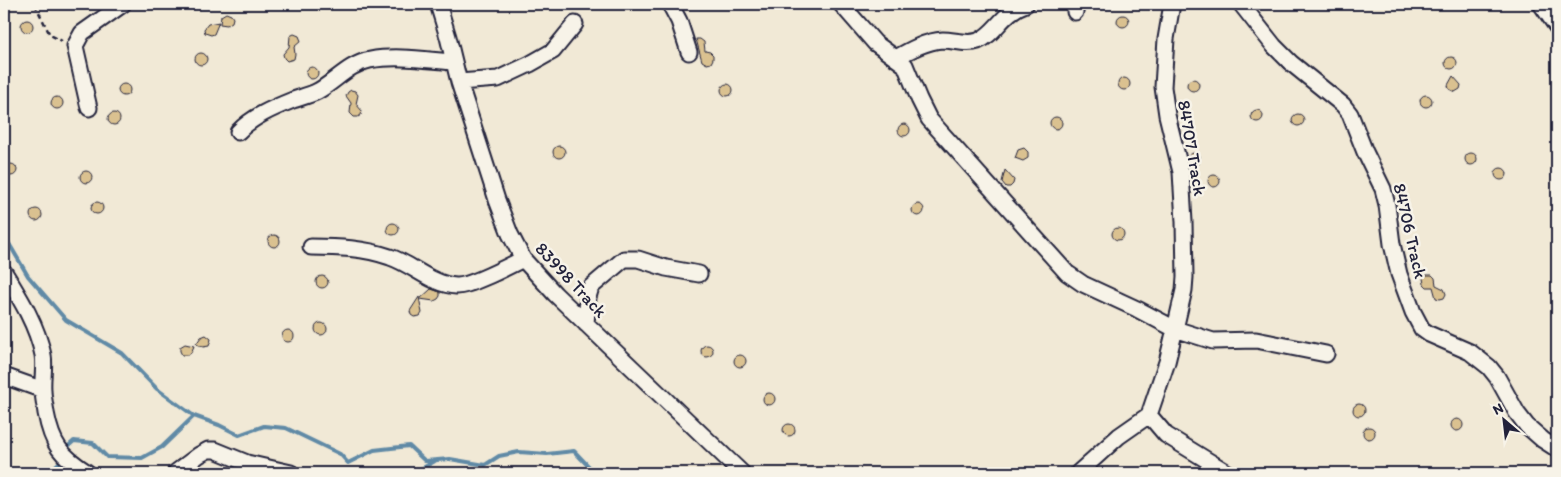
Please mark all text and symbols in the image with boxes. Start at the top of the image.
street label: 84707 Track [1173,99,1211,198]
street label: 84706 Track [1388,181,1432,281]
street label: 83998 Track [530,238,612,323]
north arrow [1478,394,1528,444]
text: N [1490,399,1506,419]

